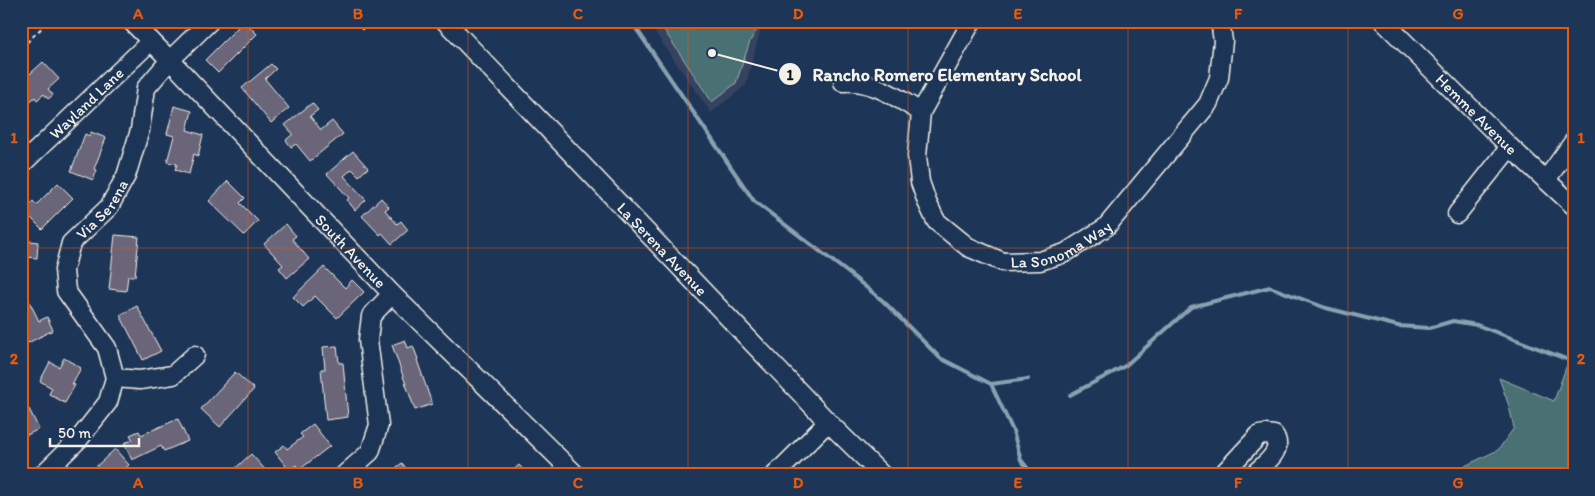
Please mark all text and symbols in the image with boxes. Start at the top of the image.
text: A [132,4,144,23]
text: B [353,4,364,23]
text: C [573,4,584,23]
text: D [793,4,804,23]
text: E [1014,4,1023,23]
text: F [1234,4,1243,23]
text: G [1452,4,1464,23]
callout: Rancho Romero Elementary School [778,58,1091,91]
street label: Wayland Lane [45,63,127,143]
text: Rancho Romero Elementary School [812,64,1082,86]
text: 1 [787,66,794,84]
street label: Hemme Avenue [1432,69,1521,159]
text: 1 [10,128,18,147]
text: 1 [1577,128,1585,147]
street label: Via Serena [72,176,132,243]
street label: La Serena Avenue [614,198,712,300]
street label: South Avenue [311,210,390,292]
street label: La Sonoma Way [1010,217,1116,271]
text: 2 [10,349,19,368]
text: 2 [1577,349,1586,368]
scale bar [50,416,139,448]
text: 50 m [58,424,91,442]
text: A [132,473,144,492]
text: B [353,473,364,492]
text: C [573,473,584,492]
text: D [793,473,804,492]
text: E [1014,473,1023,492]
text: F [1234,473,1243,492]
text: G [1452,473,1464,492]

